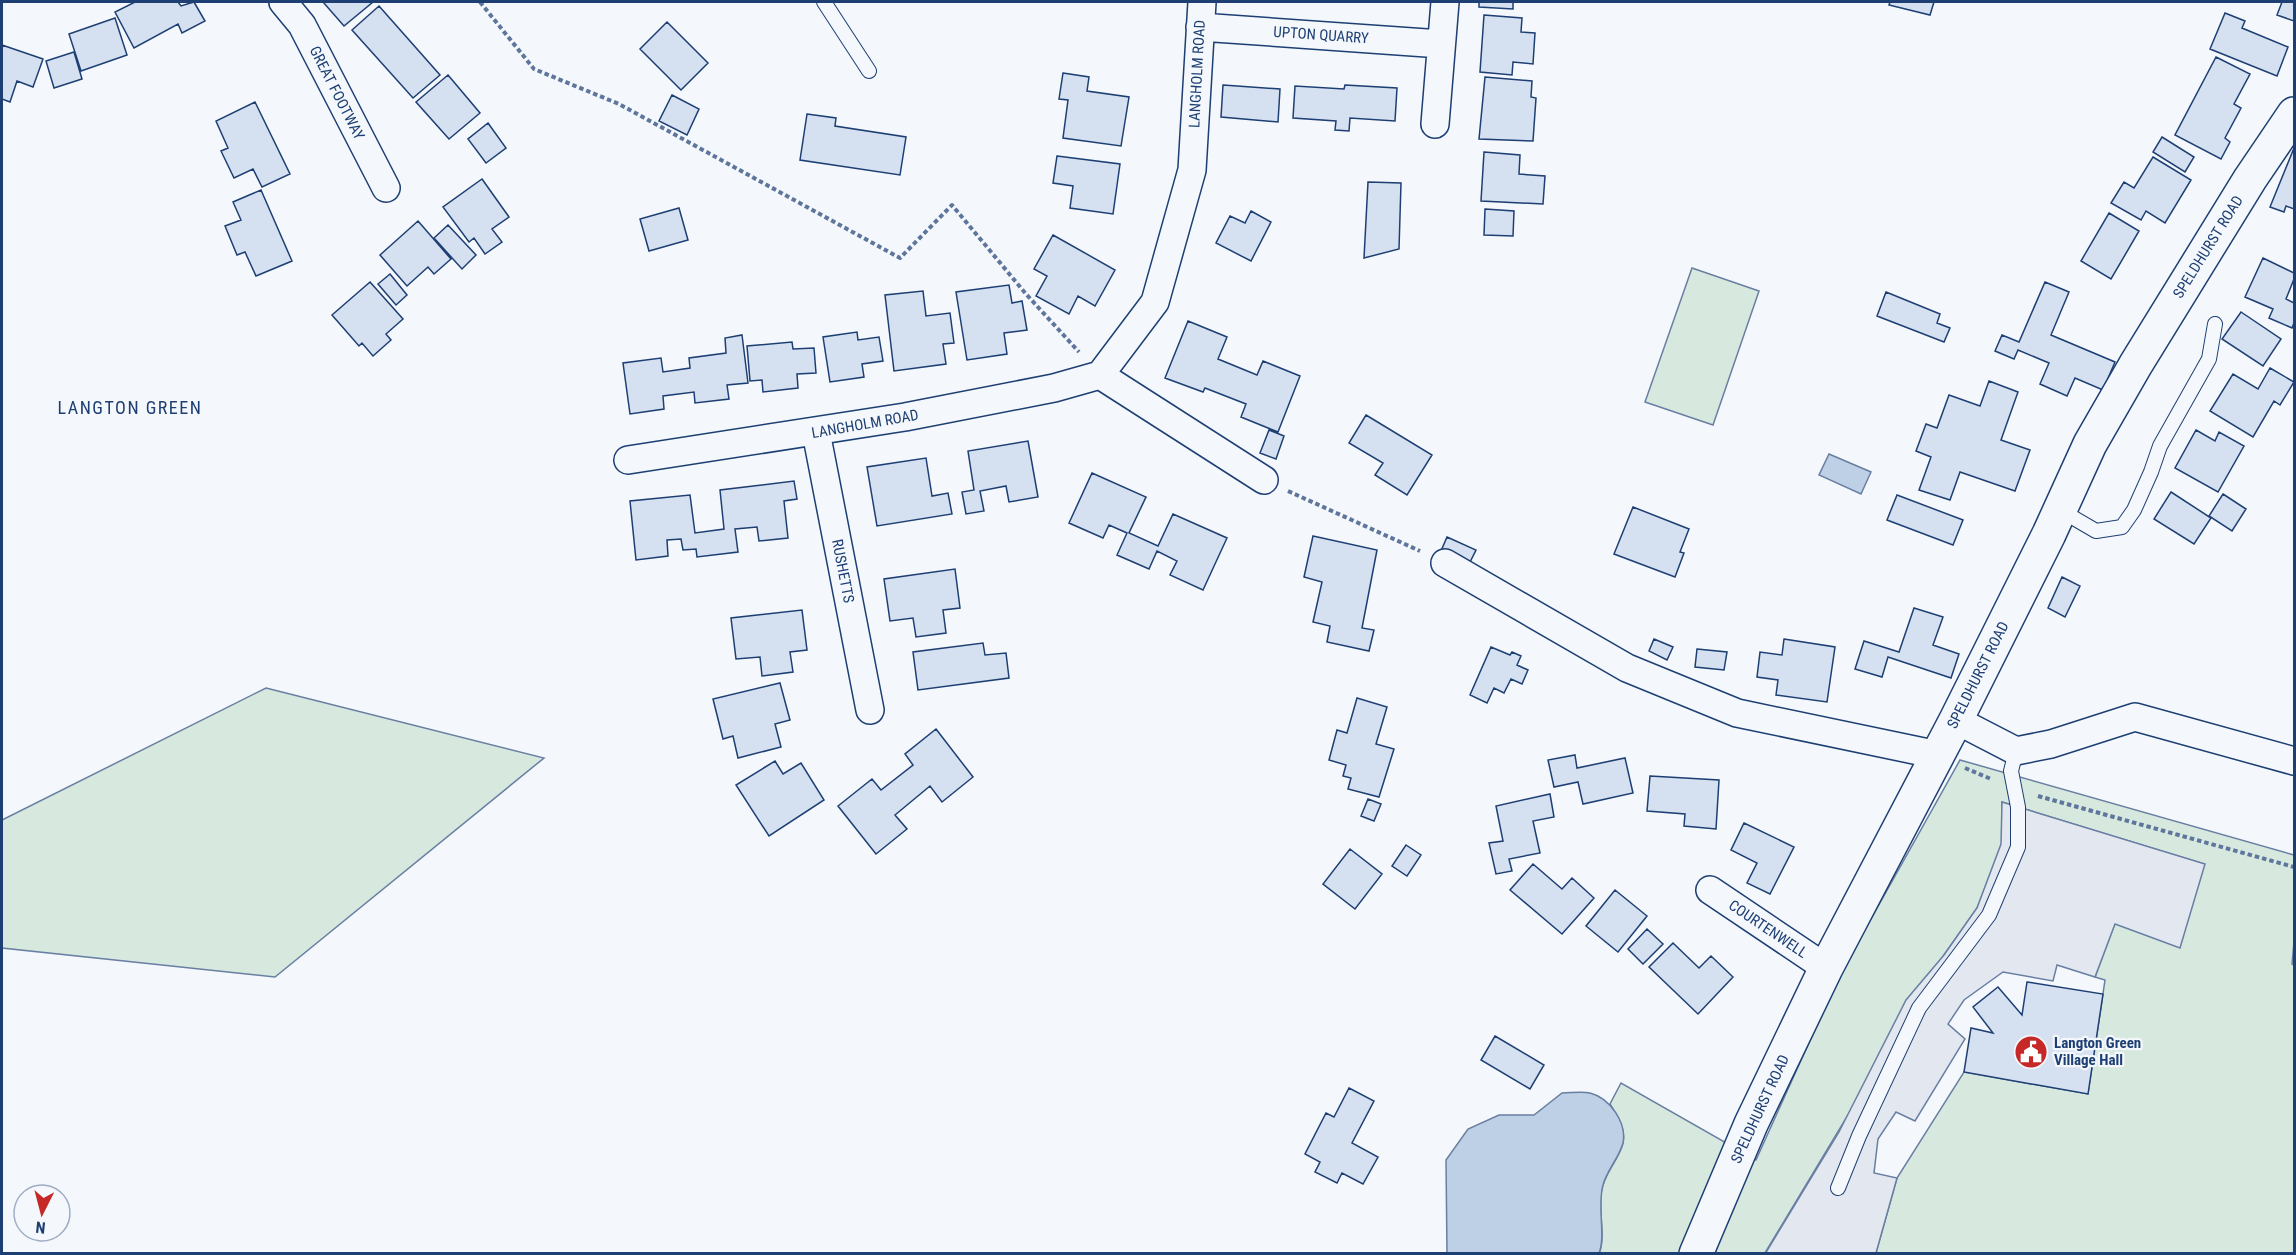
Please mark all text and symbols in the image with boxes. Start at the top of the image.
street label: LANGHOLM ROAD [1185,19,1209,129]
street label: UPTON QUARRY [1273,23,1369,47]
street label: GREAT FOOTWAY [306,43,368,143]
street label: SPELDHURST ROAD [2169,192,2247,302]
district label: LANGTON GREEN [58,397,202,418]
street label: LANGHOLM ROAD [810,406,920,442]
street label: RUSHETTS [828,538,858,605]
street label: SPELDHURST ROAD [1943,618,2013,732]
street label: COURTENWELL [1725,896,1811,962]
public building icon: Langton Green Village Hall [2013,1034,2049,1070]
place label: Langton Green Village Hall [2054,1034,2141,1069]
street label: SPELDHURST ROAD [1727,1052,1793,1166]
north arrow [12,1183,72,1243]
text: N [35,1217,46,1237]

